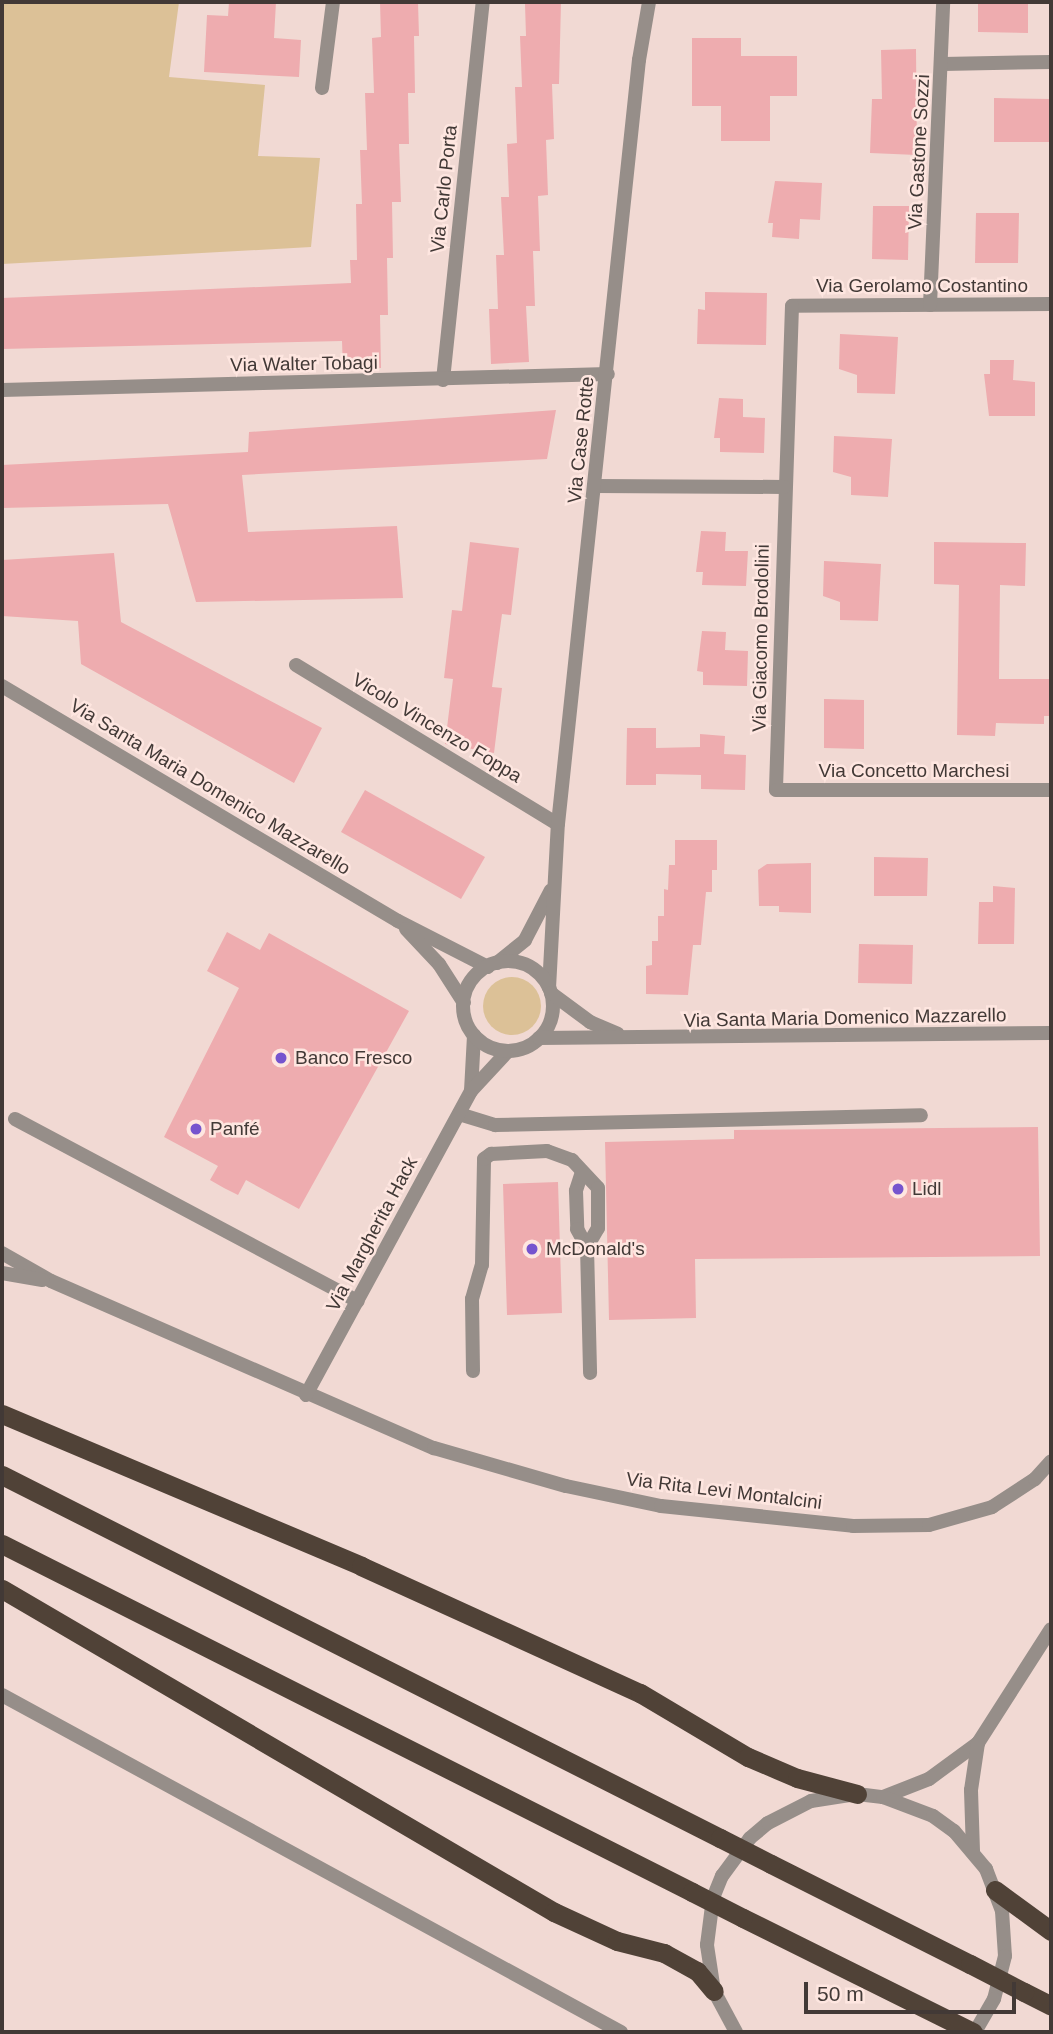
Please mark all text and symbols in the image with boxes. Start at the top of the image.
street label: Via Gastone Sozzi [904,74,934,230]
street label: Via Carlo Porta [426,124,462,254]
street label: Via Gerolamo Costantino [816,275,1028,297]
street label: Via Walter Tobagi [230,351,378,377]
street label: Via Case Rotte [563,375,599,505]
street label: Via Giacomo Brodolini [748,544,774,732]
street label: Vicolo Vincenzo Foppa [348,668,526,788]
street label: Via Santa Maria Domenico Mazzarello [66,694,354,880]
street label: Via Concetto Marchesi [819,760,1009,782]
street label: Via Santa Maria Domenico Mazzarello [683,1004,1007,1032]
place label: Banco Fresco [295,1047,412,1069]
marker: Banco Fresco [273,1050,289,1066]
place label: Panfé [210,1118,260,1140]
marker: Panfé [188,1121,204,1137]
street label: Via Margherita Hack [322,1153,422,1315]
place label: Lidl [912,1178,942,1200]
marker: Lidl [890,1181,906,1197]
place label: McDonald's [546,1238,645,1260]
marker: McDonald's [524,1241,540,1257]
street label: Via Rita Levi Montalcini [625,1468,823,1514]
scale bar [808,1968,1020,2012]
text: 50 m [817,1982,864,2005]

